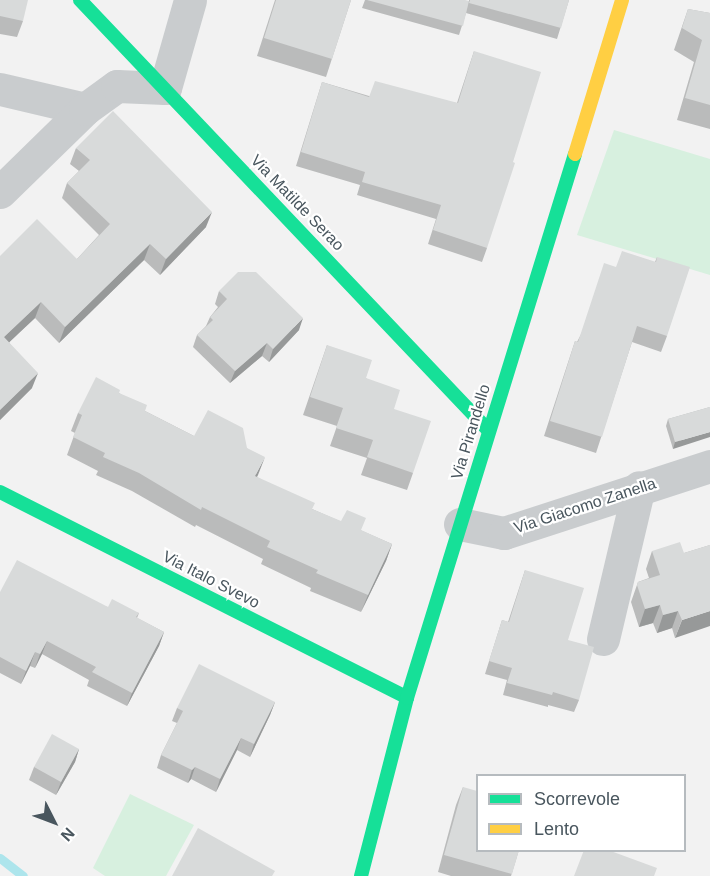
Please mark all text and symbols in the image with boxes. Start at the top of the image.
street label: Via Matilde Serao [246,151,348,255]
street label: Via Pirandello [447,382,495,482]
street label: Via Giacomo Zanella [512,474,658,538]
street label: Via Italo Svevo [159,547,263,613]
legend [476,774,686,852]
text: Scorrevole [534,789,620,809]
north arrow [24,792,84,852]
text: Lento [534,819,579,839]
text: N [58,824,78,844]

